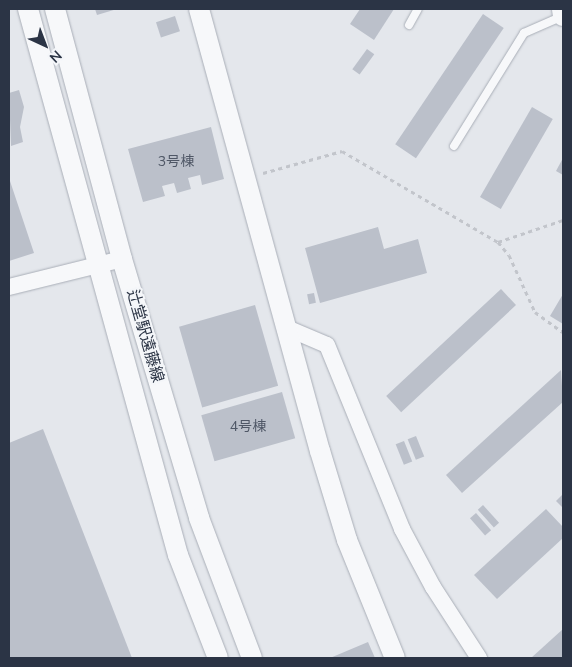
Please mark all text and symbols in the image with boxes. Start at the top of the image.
north arrow [20,20,70,70]
text: N [45,46,66,67]
house number: 3号棟 [158,154,194,170]
street label: 辻堂駅遠藤線 [123,287,167,385]
house number: 4号棟 [230,419,266,435]

